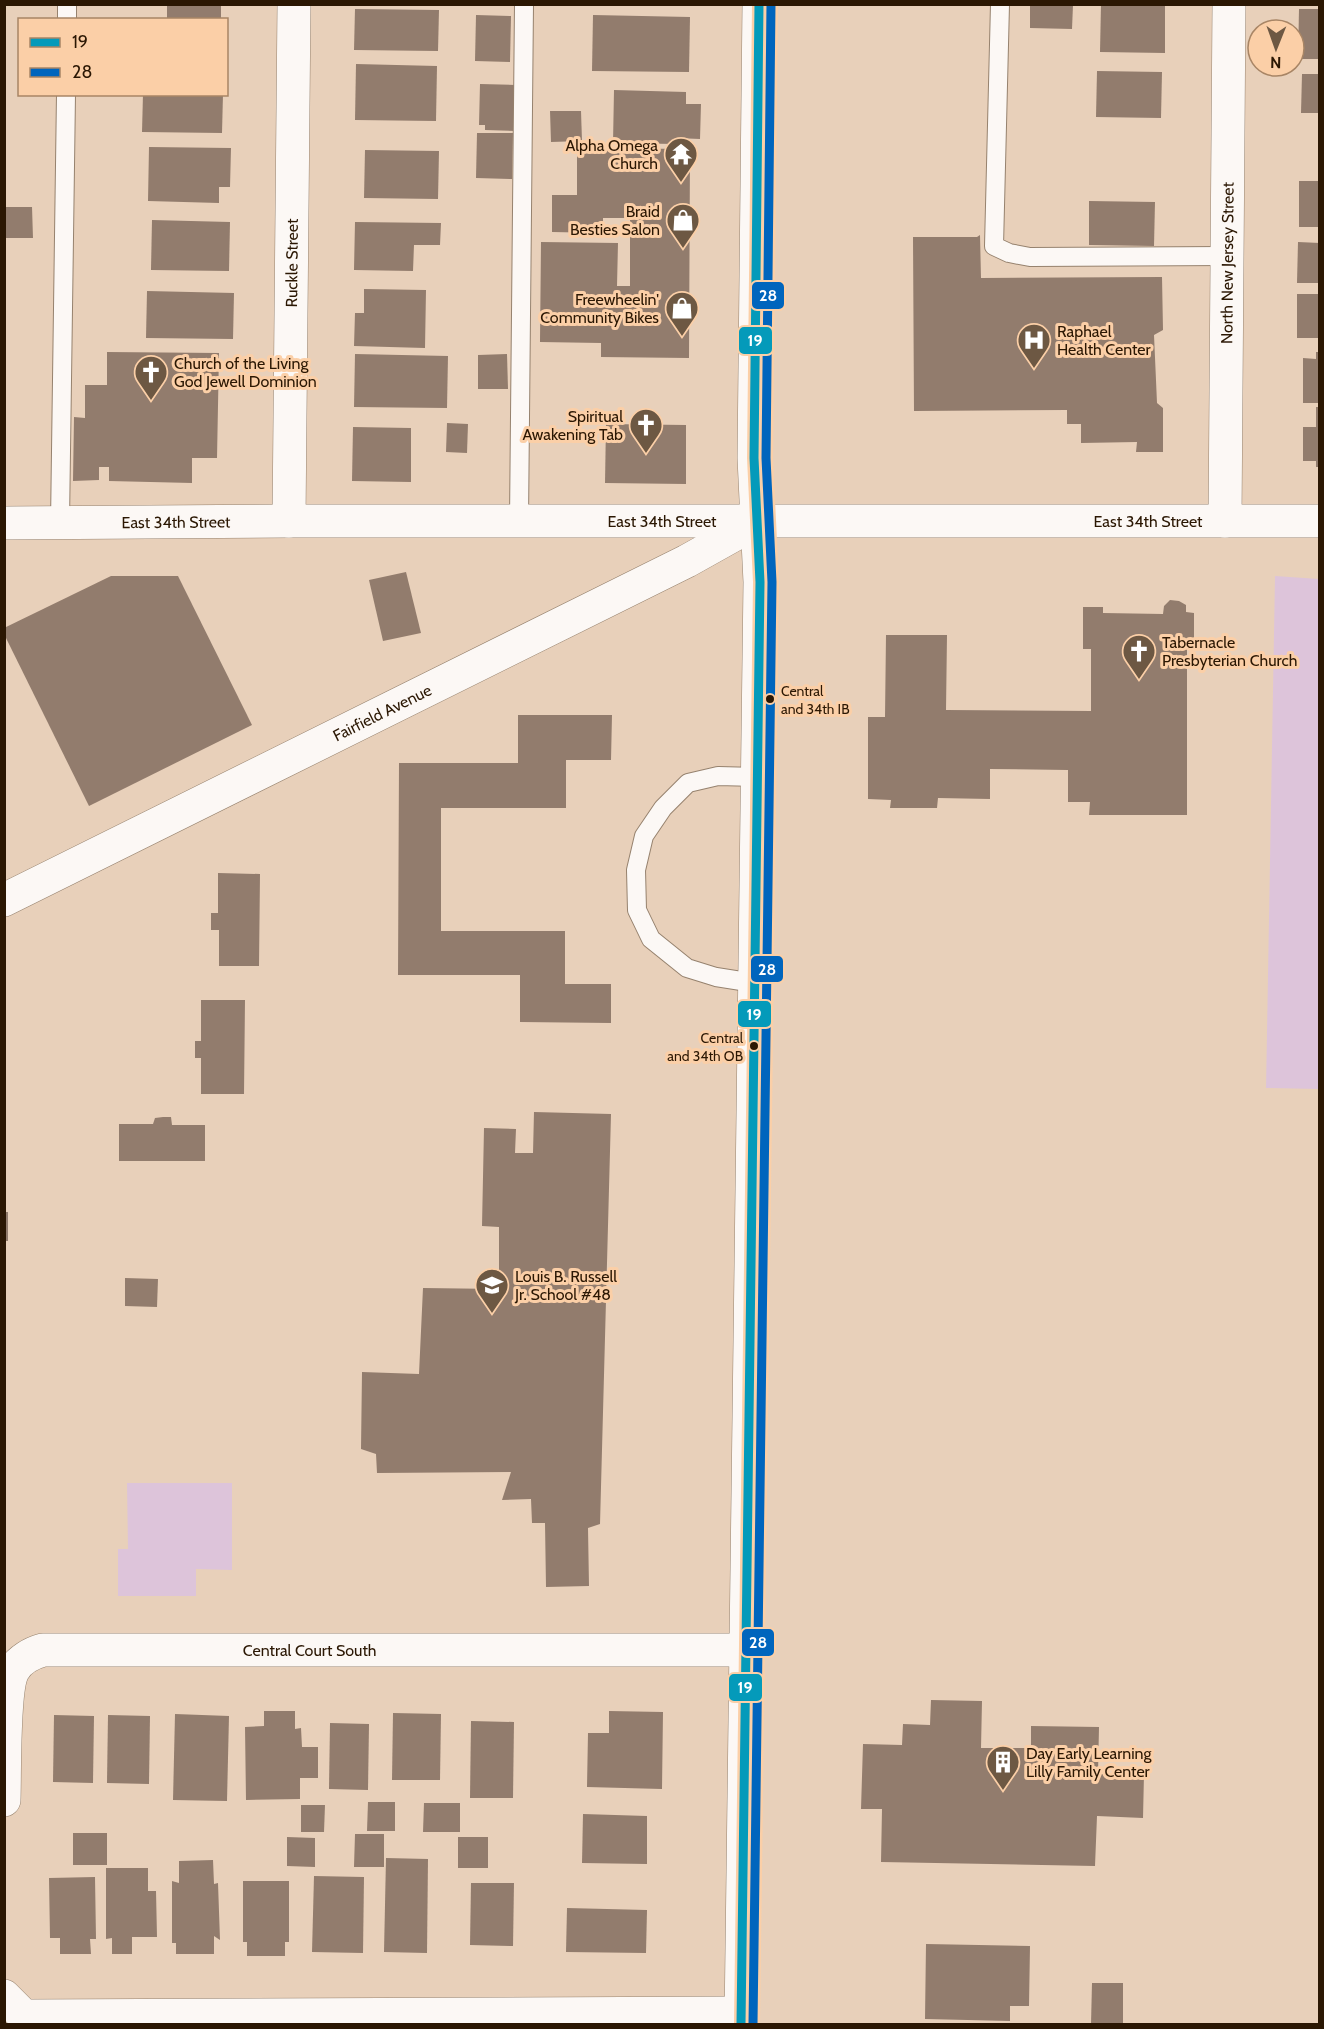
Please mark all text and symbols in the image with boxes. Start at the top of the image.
legend [18,18,228,96]
north arrow [1246,18,1306,78]
text: 19 [72,31,88,53]
text: N [1270,53,1282,72]
text: 28 [72,61,92,83]
place label: Alpha Omega Church [566,136,658,173]
temple icon: Alpha Omega Church [663,136,699,183]
street label: North New Jersey Street [1217,181,1237,344]
place label: Braid Besties Salon [570,202,660,239]
shop icon: Braid Besties Salon [665,202,701,249]
street label: Ruckle Street [282,218,301,308]
line badge: 28 [751,281,785,310]
text: 28 [759,286,777,305]
place label: Freewheelin' Community Bikes [540,290,659,327]
shop icon: Freewheelin' Community Bikes [664,290,700,337]
hospital icon: Raphael Health Center [1016,322,1052,369]
place label: Raphael Health Center [1057,322,1151,359]
line badge: 19 [738,326,773,355]
text: 19 [748,331,762,350]
church icon: Church of the Living God Jewell Dominion [133,354,169,401]
place label: Church of the Living God Jewell Dominion [174,354,317,391]
place label: Spiritual Awakening Tab [522,407,623,444]
church icon: Spiritual Awakening Tab [628,407,664,454]
street label: East 34th Street [121,512,231,532]
street label: East 34th Street [607,512,717,531]
street label: East 34th Street [1093,512,1203,531]
church icon: Tabernacle Presbyterian Church [1121,633,1157,680]
place label: Tabernacle Presbyterian Church [1162,633,1297,670]
street label: Fairfield Avenue [330,680,434,745]
place label: Central and 34th IB [781,682,850,718]
marker: Central and 34th IB [764,693,776,705]
line badge: 28 [750,955,784,983]
text: 28 [758,960,776,979]
line badge: 19 [737,1000,772,1028]
text: 19 [747,1005,761,1024]
place label: Central and 34th OB [667,1029,744,1065]
marker: Central and 34th OB [748,1040,760,1052]
school or university icon: Louis B. Russell Jr. School #48 [474,1267,510,1314]
place label: Louis B. Russell Jr. School #48 [514,1267,617,1304]
line badge: 28 [741,1628,775,1657]
text: 28 [749,1633,767,1652]
street label: Central Court South [243,1641,377,1660]
line badge: 19 [728,1673,763,1702]
text: 19 [738,1678,752,1697]
building icon: Day Early Learning Lilly Family Center [985,1744,1021,1791]
place label: Day Early Learning Lilly Family Center [1026,1744,1153,1781]

